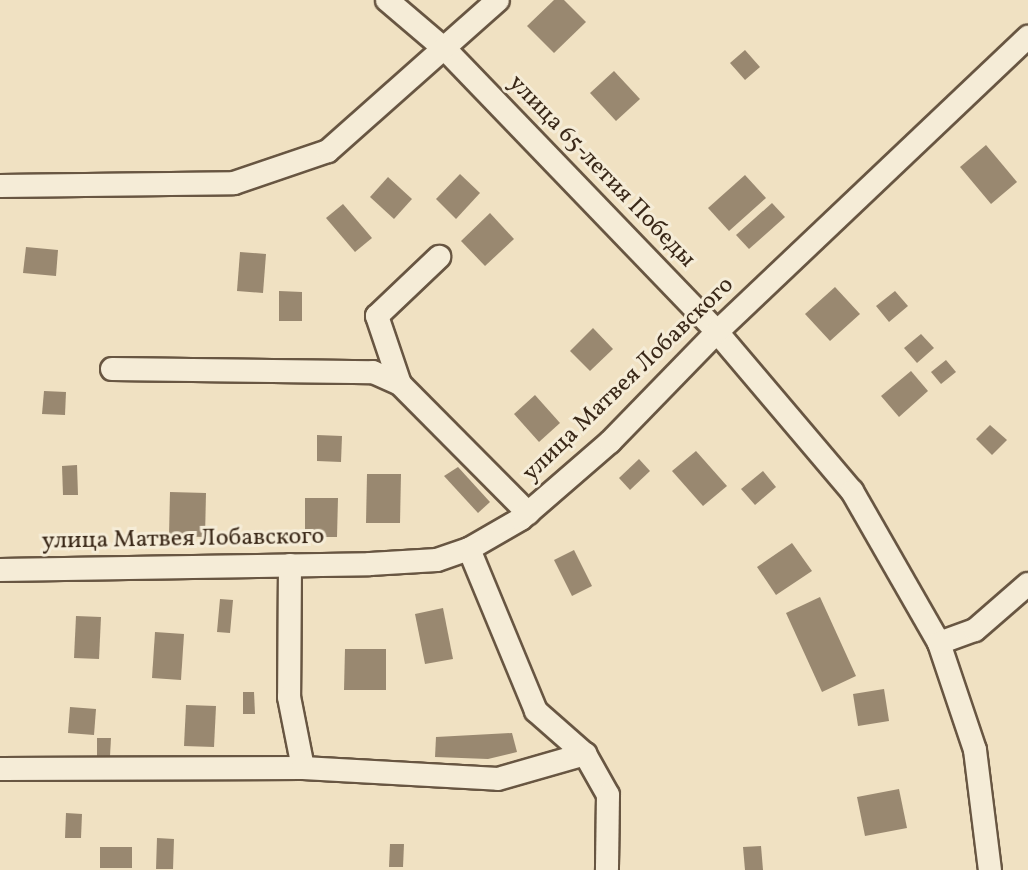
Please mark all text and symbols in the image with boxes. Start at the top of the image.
street label: улица 65-летия Победы [501,70,701,274]
street label: улица Матвея Лобавского [517,272,741,488]
street label: улица Матвея Лобавского [42,523,324,557]

